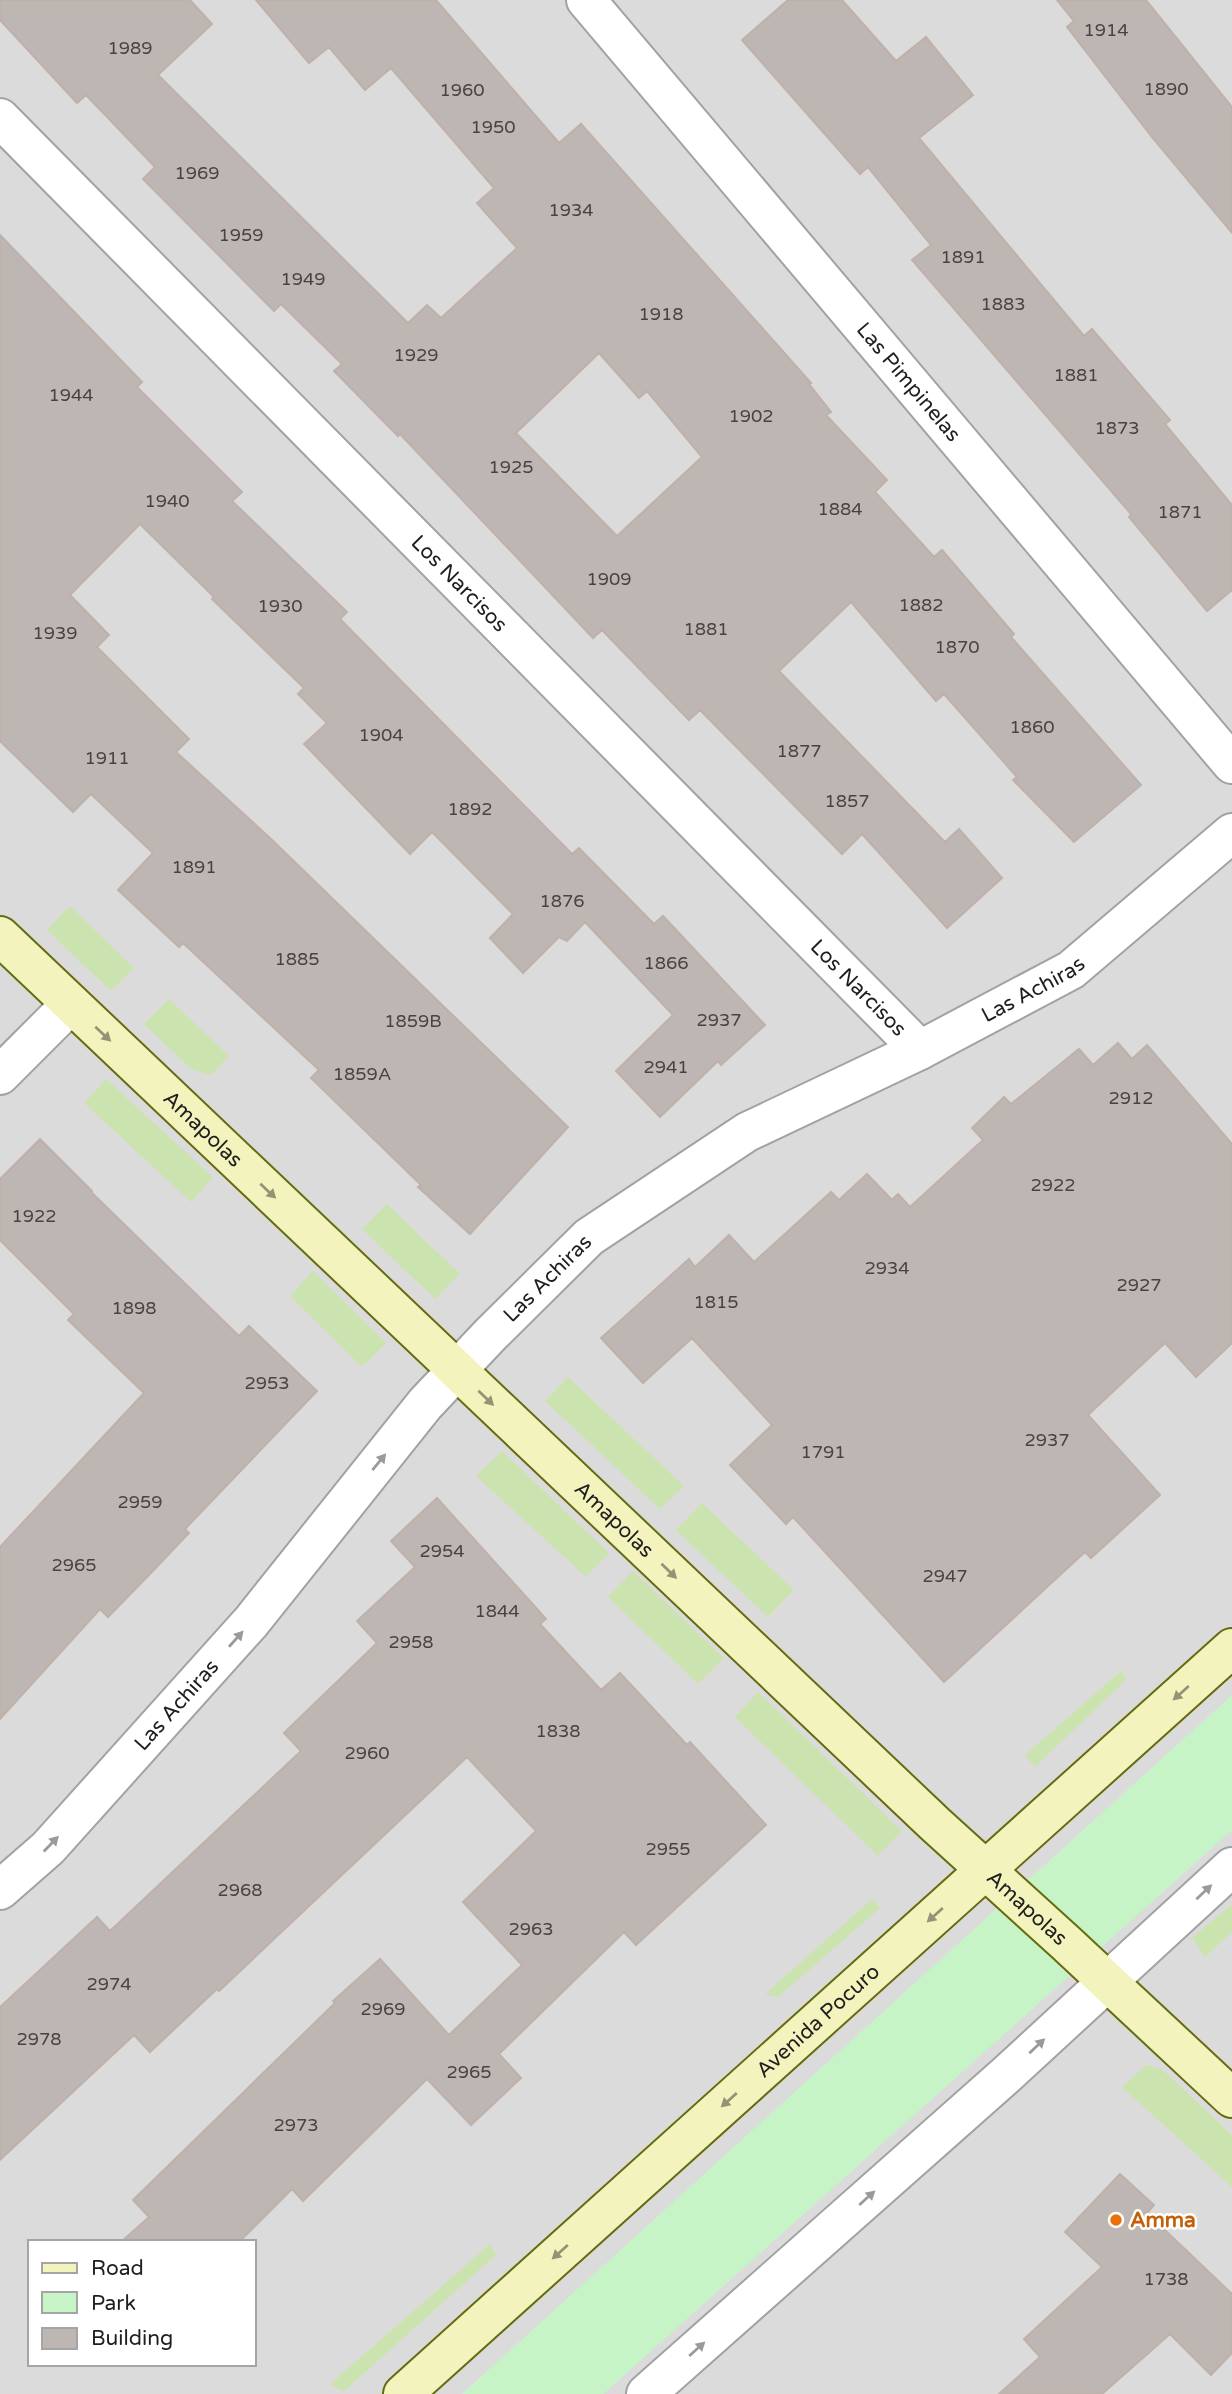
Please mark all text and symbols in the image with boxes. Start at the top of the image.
house number: 1914 [1083,19,1129,41]
house number: 1989 [107,37,153,59]
house number: 1890 [1143,78,1189,100]
house number: 1960 [439,79,485,101]
house number: 1950 [470,116,516,138]
house number: 1969 [174,162,220,184]
house number: 1934 [548,199,594,221]
house number: 1959 [218,224,264,246]
house number: 1891 [940,246,986,268]
house number: 1949 [280,268,326,290]
house number: 1883 [980,293,1026,315]
house number: 1918 [638,303,684,325]
street label: Las Pimpinelas [851,317,966,447]
house number: 1929 [393,344,439,366]
house number: 1881 [1053,364,1099,386]
house number: 1944 [48,384,94,406]
house number: 1902 [728,405,774,427]
house number: 1873 [1094,417,1140,439]
house number: 1925 [488,456,534,478]
house number: 1940 [144,490,190,512]
house number: 1884 [817,498,863,520]
house number: 1871 [1157,501,1203,523]
street label: Los Narcisos [406,530,512,638]
house number: 1909 [586,568,632,590]
house number: 1882 [898,594,944,616]
house number: 1930 [257,595,303,617]
house number: 1881 [683,618,729,640]
house number: 1939 [32,622,78,644]
house number: 1870 [934,636,980,658]
house number: 1860 [1009,716,1055,738]
house number: 1904 [358,724,404,746]
house number: 1877 [776,740,822,762]
house number: 1911 [84,747,130,769]
house number: 1857 [824,790,870,812]
house number: 1892 [447,798,493,820]
house number: 1891 [171,856,217,878]
house number: 1876 [539,890,585,912]
street label: Los Narcisos [805,934,911,1042]
house number: 1885 [274,948,320,970]
house number: 1866 [643,952,689,974]
street label: Las Achiras [977,952,1090,1028]
house number: 2937 [696,1009,742,1031]
house number: 1859B [384,1010,442,1032]
one-way arrow [94,1026,112,1042]
house number: 2941 [643,1056,689,1078]
house number: 1859A [333,1063,391,1085]
street label: Amapolas [158,1086,247,1173]
house number: 2912 [1108,1087,1154,1109]
house number: 2922 [1030,1174,1076,1196]
one-way arrow [259,1182,276,1198]
house number: 1922 [11,1205,57,1227]
street label: Las Achiras [498,1230,597,1328]
house number: 2934 [864,1257,910,1279]
house number: 2927 [1116,1274,1162,1296]
house number: 1815 [693,1291,739,1313]
house number: 1898 [111,1297,157,1319]
house number: 2953 [244,1372,290,1394]
one-way arrow [477,1389,494,1405]
house number: 2937 [1024,1429,1070,1451]
house number: 1791 [800,1441,846,1463]
one-way arrow [371,1453,386,1470]
street label: Amapolas [569,1476,659,1563]
house number: 2959 [117,1491,163,1513]
house number: 2954 [419,1540,465,1562]
house number: 2965 [51,1554,97,1576]
one-way arrow [660,1563,677,1579]
house number: 2947 [922,1565,968,1587]
house number: 1844 [474,1600,520,1622]
one-way arrow [228,1630,244,1648]
house number: 2958 [388,1631,434,1653]
street label: Las Achiras [129,1655,224,1756]
one-way arrow [1172,1685,1190,1701]
house number: 1838 [535,1720,581,1742]
house number: 2960 [344,1742,390,1764]
one-way arrow [42,1836,58,1853]
house number: 2955 [645,1838,691,1860]
street label: Amapolas [981,1865,1072,1951]
house number: 2968 [217,1879,263,1901]
one-way arrow [1196,1885,1213,1901]
one-way arrow [926,1907,944,1923]
house number: 2963 [508,1918,554,1940]
street label: Avenida Pocuro [751,1959,885,2083]
house number: 2974 [86,1973,132,1995]
house number: 2969 [360,1998,406,2020]
house number: 2978 [16,2028,62,2050]
one-way arrow [1028,2039,1045,2055]
house number: 2965 [446,2061,492,2083]
one-way arrow [721,2092,738,2107]
house number: 2973 [273,2114,319,2136]
one-way arrow [858,2190,876,2206]
place label: Amma [1130,2208,1196,2233]
marker: Amma [1108,2212,1124,2228]
legend [28,2240,256,2366]
one-way arrow [552,2244,569,2259]
text: Road [91,2256,144,2281]
house number: 1738 [1143,2268,1189,2290]
text: Park [91,2291,136,2316]
text: Building [91,2326,173,2351]
one-way arrow [688,2341,706,2357]

